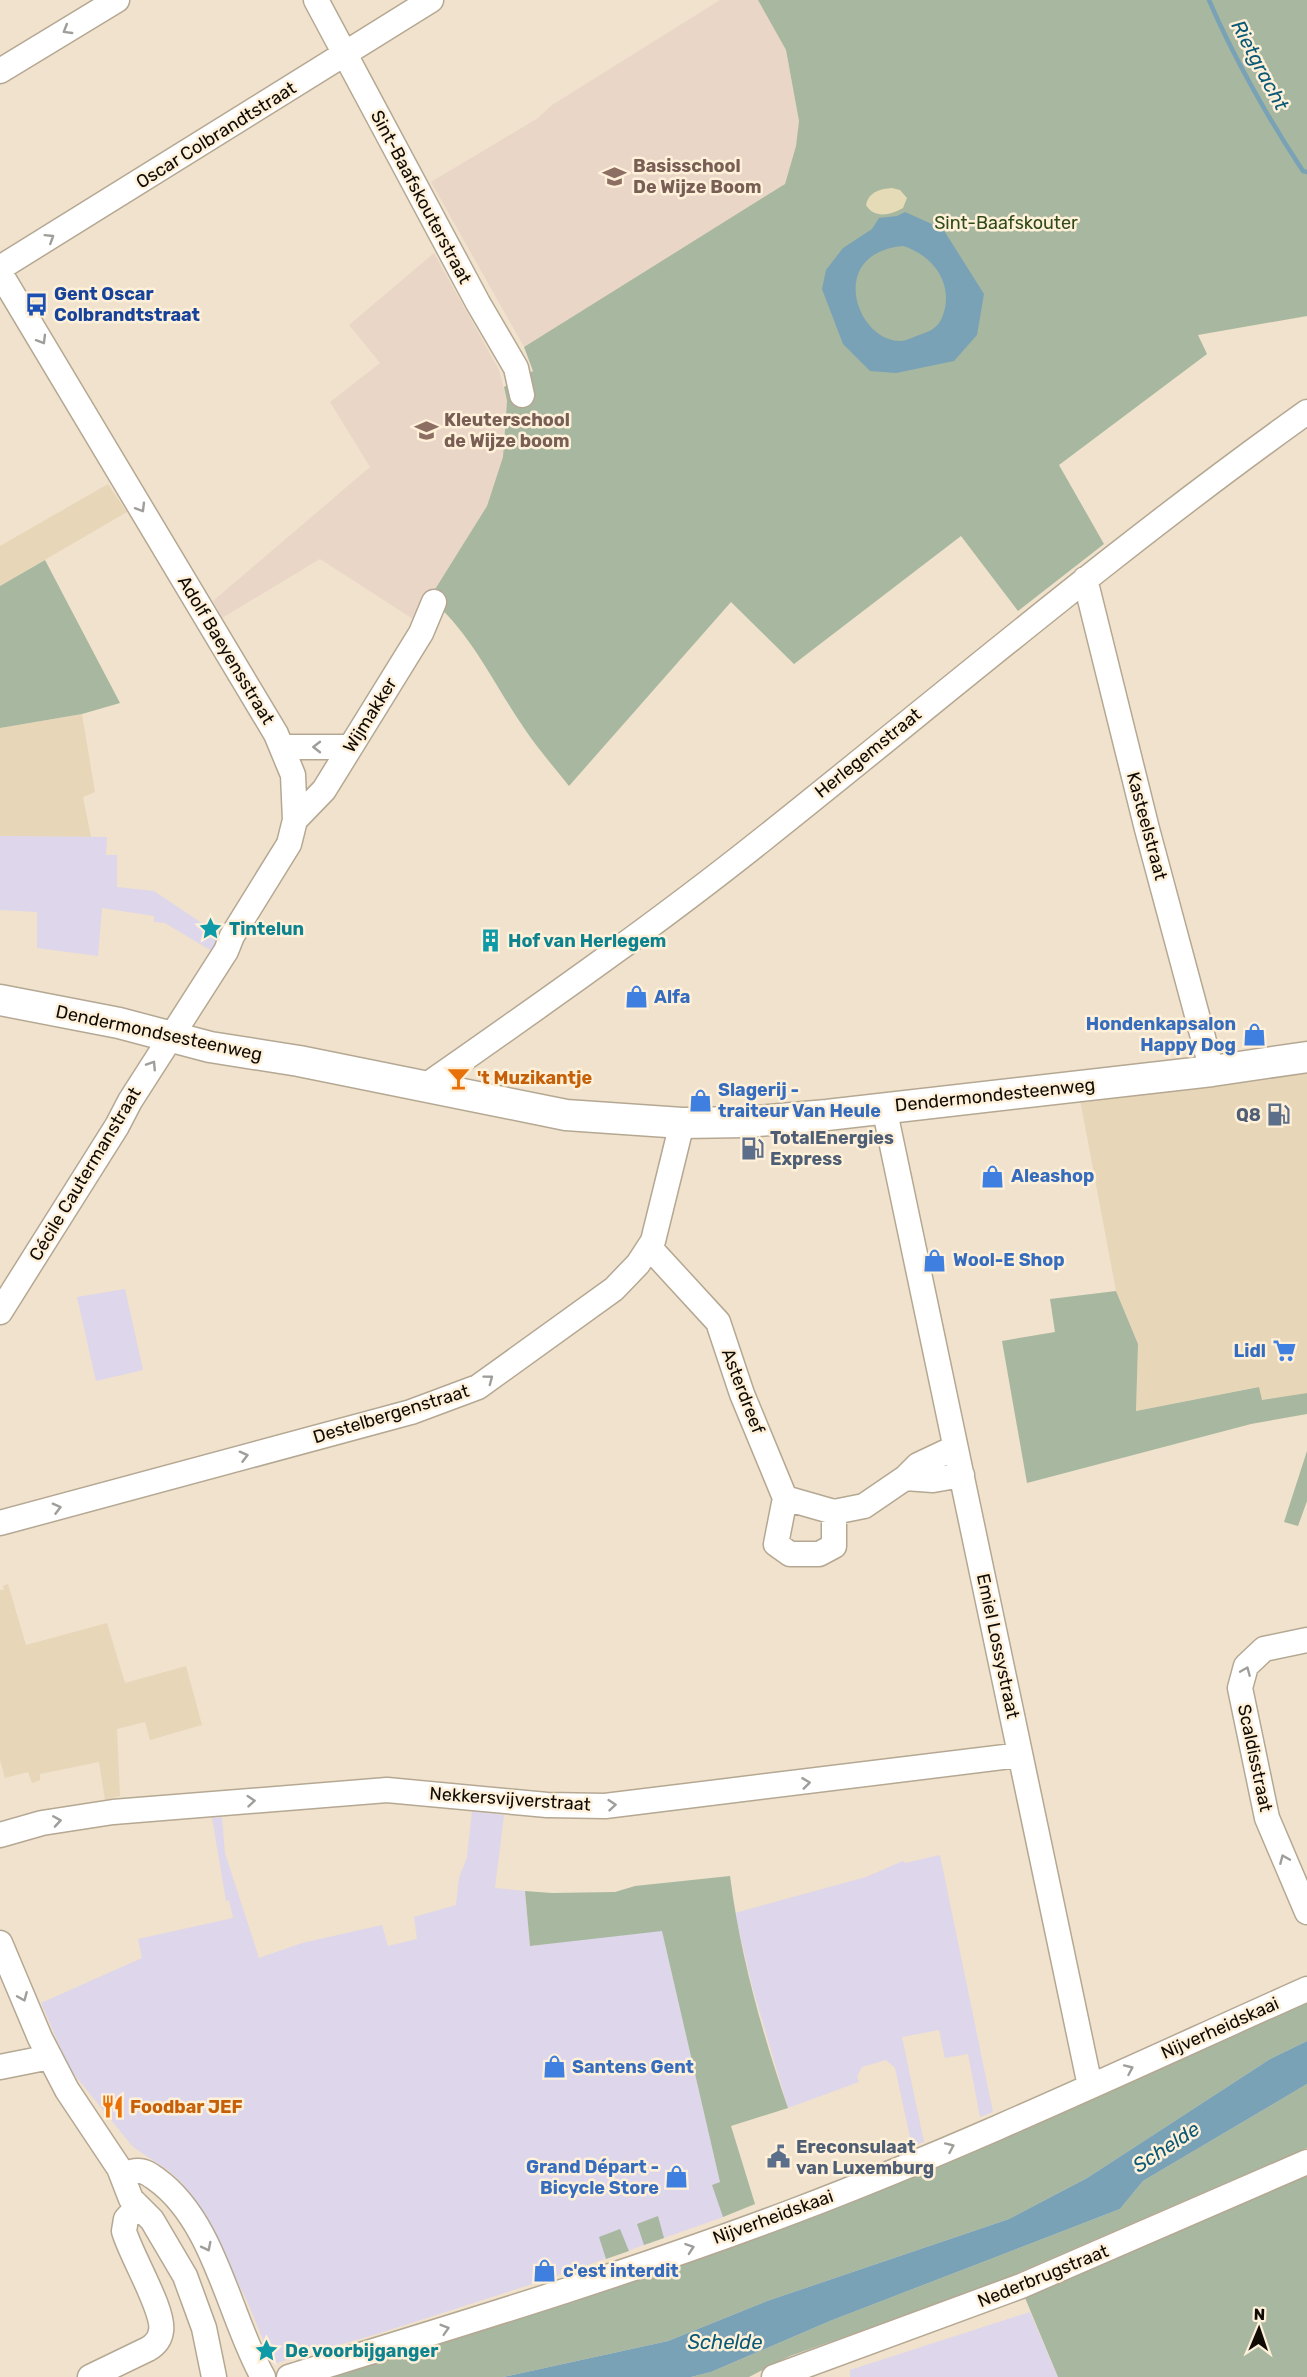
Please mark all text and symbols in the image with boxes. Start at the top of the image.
water label: Rietgracht [1226,16,1294,114]
one-way arrow [63,23,73,35]
street label: Oscar Colbrandtstraat [132,77,300,193]
street label: Sint-Baafskouterstraat [366,106,476,288]
place label: Basisschool De Wijze Boom [633,155,761,198]
school or university icon: Basisschool De Wijze Boom [602,163,628,189]
park label: Sint-Baafskouter [934,212,1078,234]
one-way arrow [44,234,54,246]
place label: Gent Oscar Colbrandtstraat [54,283,200,326]
bus stop icon: Gent Oscar Colbrandtstraat [23,291,49,317]
one-way arrow [35,334,46,344]
place label: Kleuterschool de Wijze boom [444,409,570,452]
school or university icon: Kleuterschool de Wijze boom [413,417,439,443]
one-way arrow [133,502,145,512]
street label: Adolf Baeyensstraat [173,572,279,728]
street label: Wijmakker [338,673,402,757]
street label: Herlegemstraat [810,703,926,803]
one-way arrow [312,741,321,753]
street label: Kasteelstraat [1122,769,1172,883]
place icon: Tintelun [198,916,224,942]
place label: Tintelun [229,918,304,940]
building icon: Hof van Herlegem [477,928,503,954]
place label: Hof van Herlegem [508,930,666,952]
shop icon: Alfa [623,984,649,1010]
place label: Alfa [654,986,691,1008]
street label: Dendermondsesteenweg [54,1000,264,1066]
place label: Hondenkapsalon Happy Dog [1086,1013,1236,1056]
shop icon: Hondenkapsalon Happy Dog [1241,1021,1267,1047]
one-way arrow [145,1061,156,1072]
bar icon: 't Muzikantje [446,1065,472,1091]
place label: 't Muzikantje [477,1067,592,1089]
street label: Dendermondesteenweg [894,1074,1096,1116]
place label: Slagerij - traiteur Van Heule [718,1079,881,1122]
street label: Cécile Cautermanstraat [24,1083,146,1265]
shop icon: Slagerij - traiteur Van Heule [687,1087,713,1113]
fuel station icon: Q8 [1266,1102,1292,1128]
place label: Q8 [1236,1104,1261,1126]
place label: TotalEnergies Express [770,1127,894,1170]
fuel station icon: TotalEnergies Express [739,1135,765,1161]
shop icon: Aleashop [980,1163,1006,1189]
place label: Aleashop [1011,1165,1094,1187]
shop icon: Wool-E Shop [922,1247,948,1273]
place label: Wool-E Shop [953,1249,1065,1271]
supermarket icon: Lidl [1271,1338,1297,1364]
place label: Lidl [1234,1340,1266,1362]
street label: Asterdreef [717,1345,769,1437]
one-way arrow [483,1375,494,1386]
street label: Destelbergenstraat [310,1380,472,1448]
one-way arrow [239,1451,249,1464]
one-way arrow [51,1503,61,1516]
street label: Emiel Lossystraat [972,1571,1024,1721]
one-way arrow [1239,1667,1251,1678]
street label: Scaldisstraat [1233,1702,1277,1814]
one-way arrow [801,1777,811,1789]
street label: Nekkersvijverstraat [429,1782,591,1816]
one-way arrow [246,1795,255,1808]
one-way arrow [608,1799,617,1812]
one-way arrow [51,1815,61,1828]
one-way arrow [1279,1854,1291,1865]
one-way arrow [16,1991,28,2002]
street label: Nijverheidskaai [1158,1992,1282,2064]
shop icon: Santens Gent [541,2054,567,2080]
place label: Santens Gent [572,2056,694,2078]
one-way arrow [1122,2064,1133,2076]
restaurant icon: Foodbar JEF [99,2094,125,2120]
place label: Foodbar JEF [130,2096,243,2118]
water label: Schelde [1128,2117,1204,2177]
place label: Ereconsulaat van Luxemburg [796,2136,934,2179]
one-way arrow [944,2142,955,2154]
public building icon: Ereconsulaat van Luxemburg [765,2144,791,2170]
place label: Grand Départ - Bicycle Store [526,2156,659,2199]
shop icon: Grand Départ - Bicycle Store [664,2164,690,2190]
street label: Nijverheidskaai [710,2185,836,2249]
street label: Nederbrugstraat [974,2240,1112,2312]
one-way arrow [199,2241,211,2252]
one-way arrow [684,2242,695,2255]
shop icon: c'est interdit [532,2258,558,2284]
place label: c'est interdit [563,2260,679,2282]
north arrow [1229,2299,1289,2359]
text: N [1253,2305,1266,2324]
one-way arrow [439,2324,450,2336]
water label: Schelde [688,2330,762,2354]
place icon: De voorbijganger [254,2338,280,2364]
place label: De voorbijganger [285,2340,438,2362]

